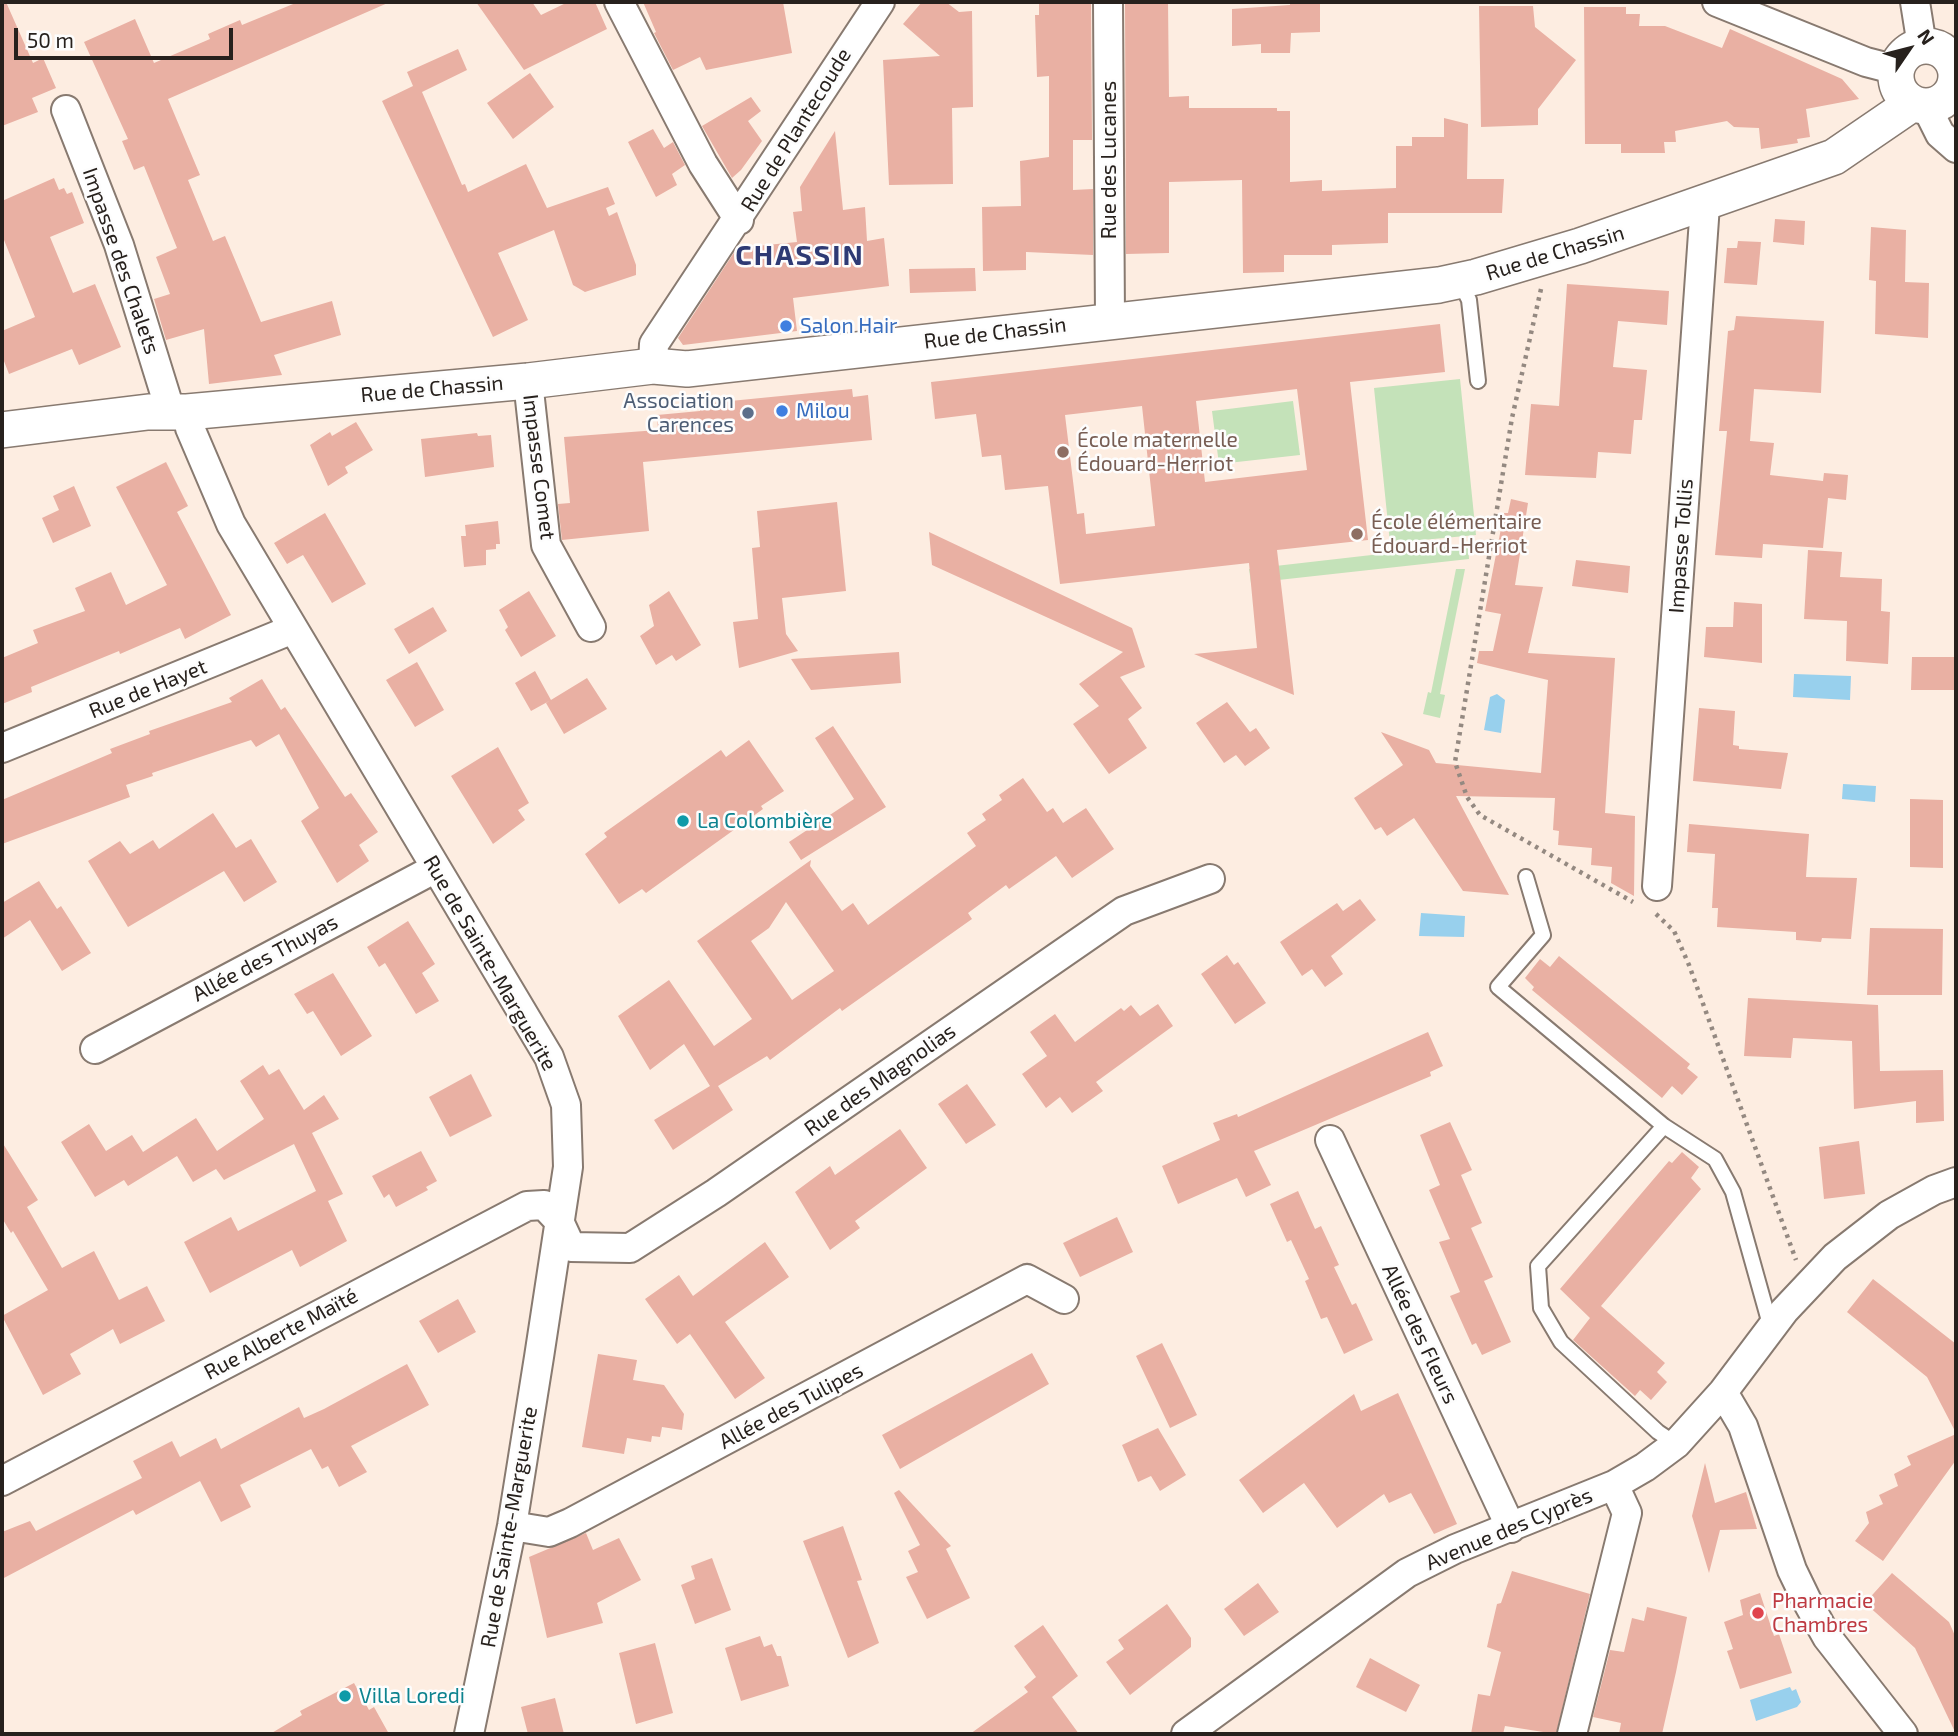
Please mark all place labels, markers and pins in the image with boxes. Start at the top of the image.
place label: Salon Hair [800,313,898,339]
marker: Salon Hair [778,318,794,334]
place label: Association Carences [623,388,734,438]
place label: Milou [796,398,850,424]
marker: Milou [774,403,790,419]
marker: Association Carences [740,405,756,421]
place label: École maternelle Édouard-Herriot [1077,427,1238,477]
marker: École maternelle Édouard-Herriot [1055,444,1071,460]
place label: École élémentaire Édouard-Herriot [1371,509,1542,559]
marker: École élémentaire Édouard-Herriot [1349,526,1365,542]
place label: La Colombière [697,808,832,834]
marker: La Colombière [675,813,691,829]
place label: Pharmacie Chambres [1772,1588,1873,1638]
marker: Pharmacie Chambres [1750,1605,1766,1621]
place label: Villa Loredi [359,1683,465,1709]
marker: Villa Loredi [337,1688,353,1704]

